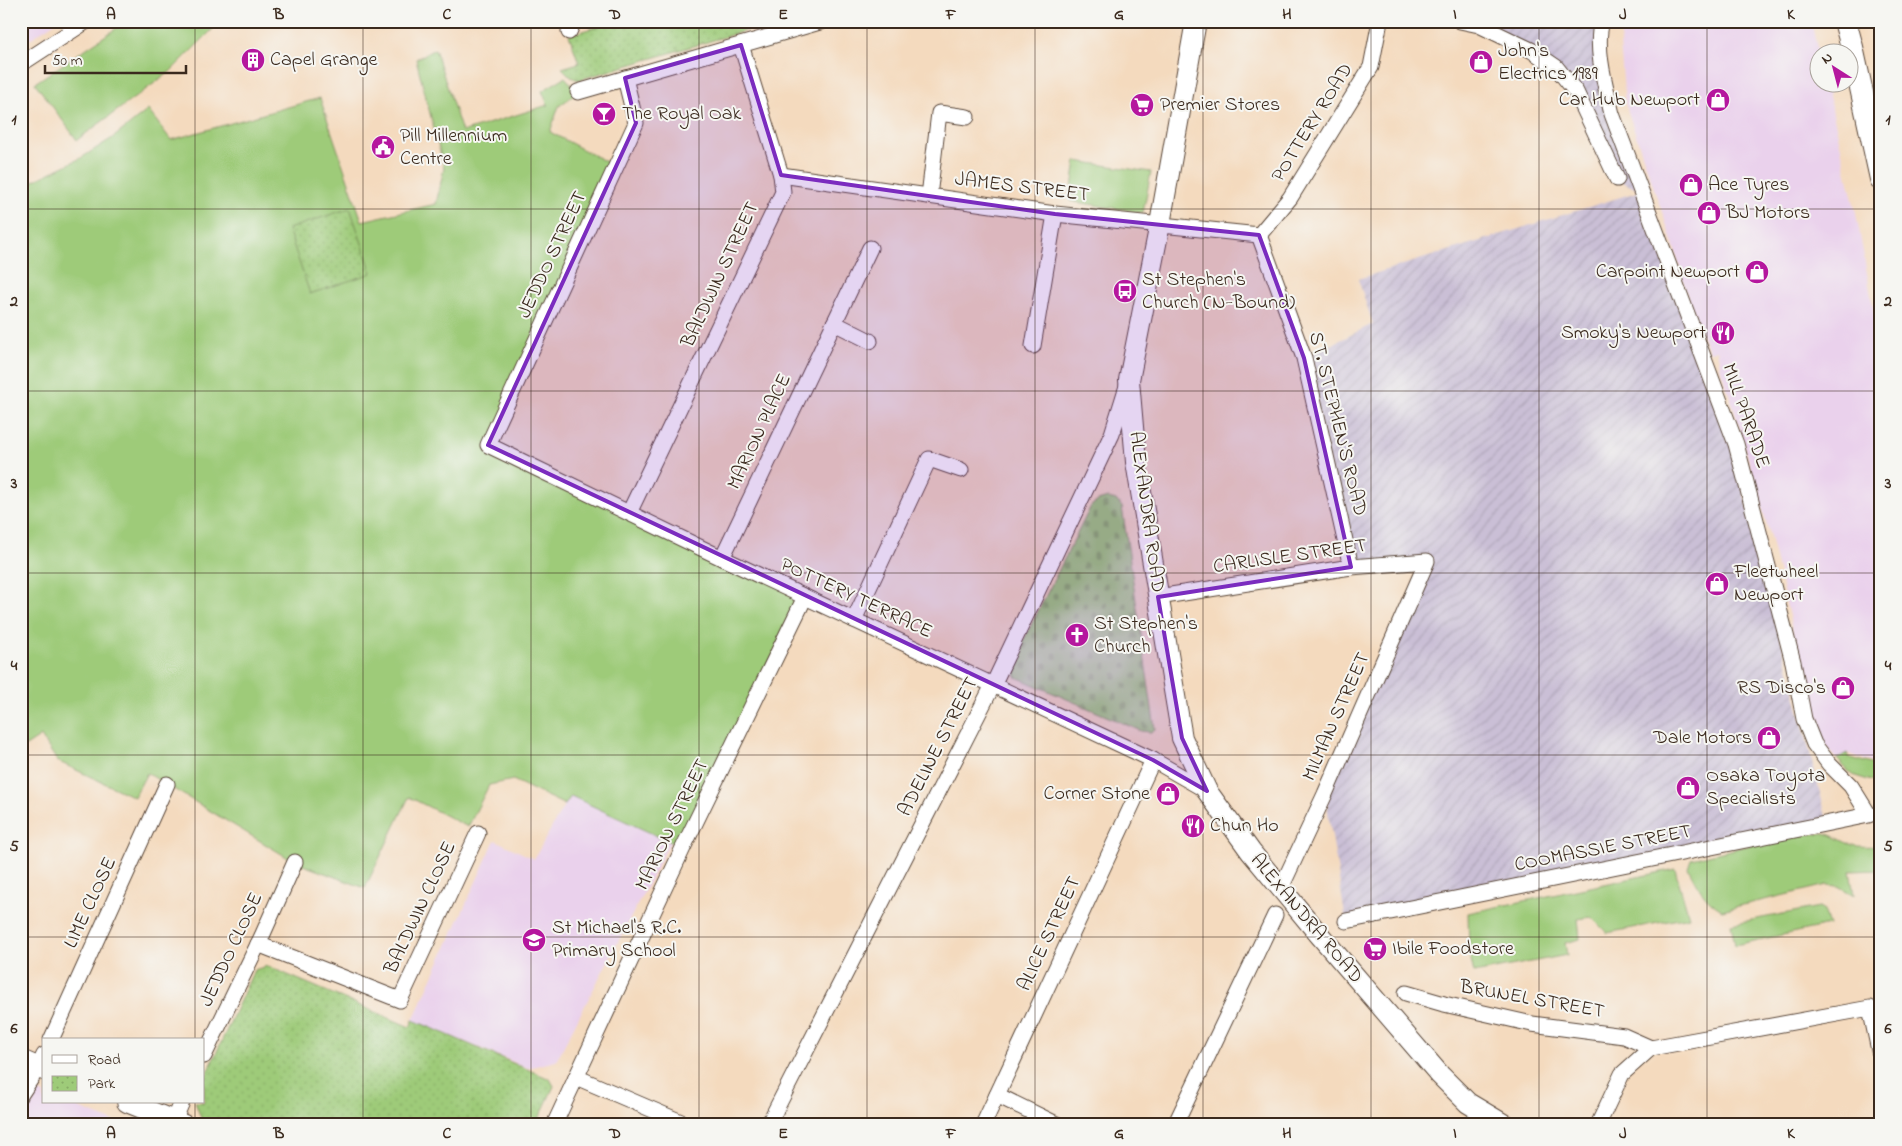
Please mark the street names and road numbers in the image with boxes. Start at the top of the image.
street label: POTTERY ROAD [1265,58,1361,188]
street label: JAMES STREET [953,165,1091,211]
street label: JEDDO STREET [511,186,595,324]
street label: BALDWIN STREET [674,197,767,353]
street label: ST. STEPHEN'S ROAD [1300,329,1374,519]
street label: MILL PARADE [1713,359,1777,473]
street label: MARION PLACE [720,369,800,495]
street label: ALEXANDRA ROAD [1120,430,1172,594]
street label: CARLISLE STREET [1211,532,1369,582]
street label: POTTERY TERRACE [775,551,937,647]
street label: MILMAN STREET [1296,648,1378,786]
street label: ADELINE STREET [891,672,987,822]
street label: MARION STREET [629,754,717,896]
street label: COOMASSIE STREET [1512,818,1694,880]
street label: BALDWIN CLOSE [377,837,464,980]
street label: ALEXANDRA ROAD [1243,847,1369,991]
street label: LIME CLOSE [57,853,125,953]
street label: ALICE STREET [1011,872,1089,996]
street label: JEDDO CLOSE [193,888,271,1012]
street label: BRUNEL STREET [1456,973,1607,1027]

